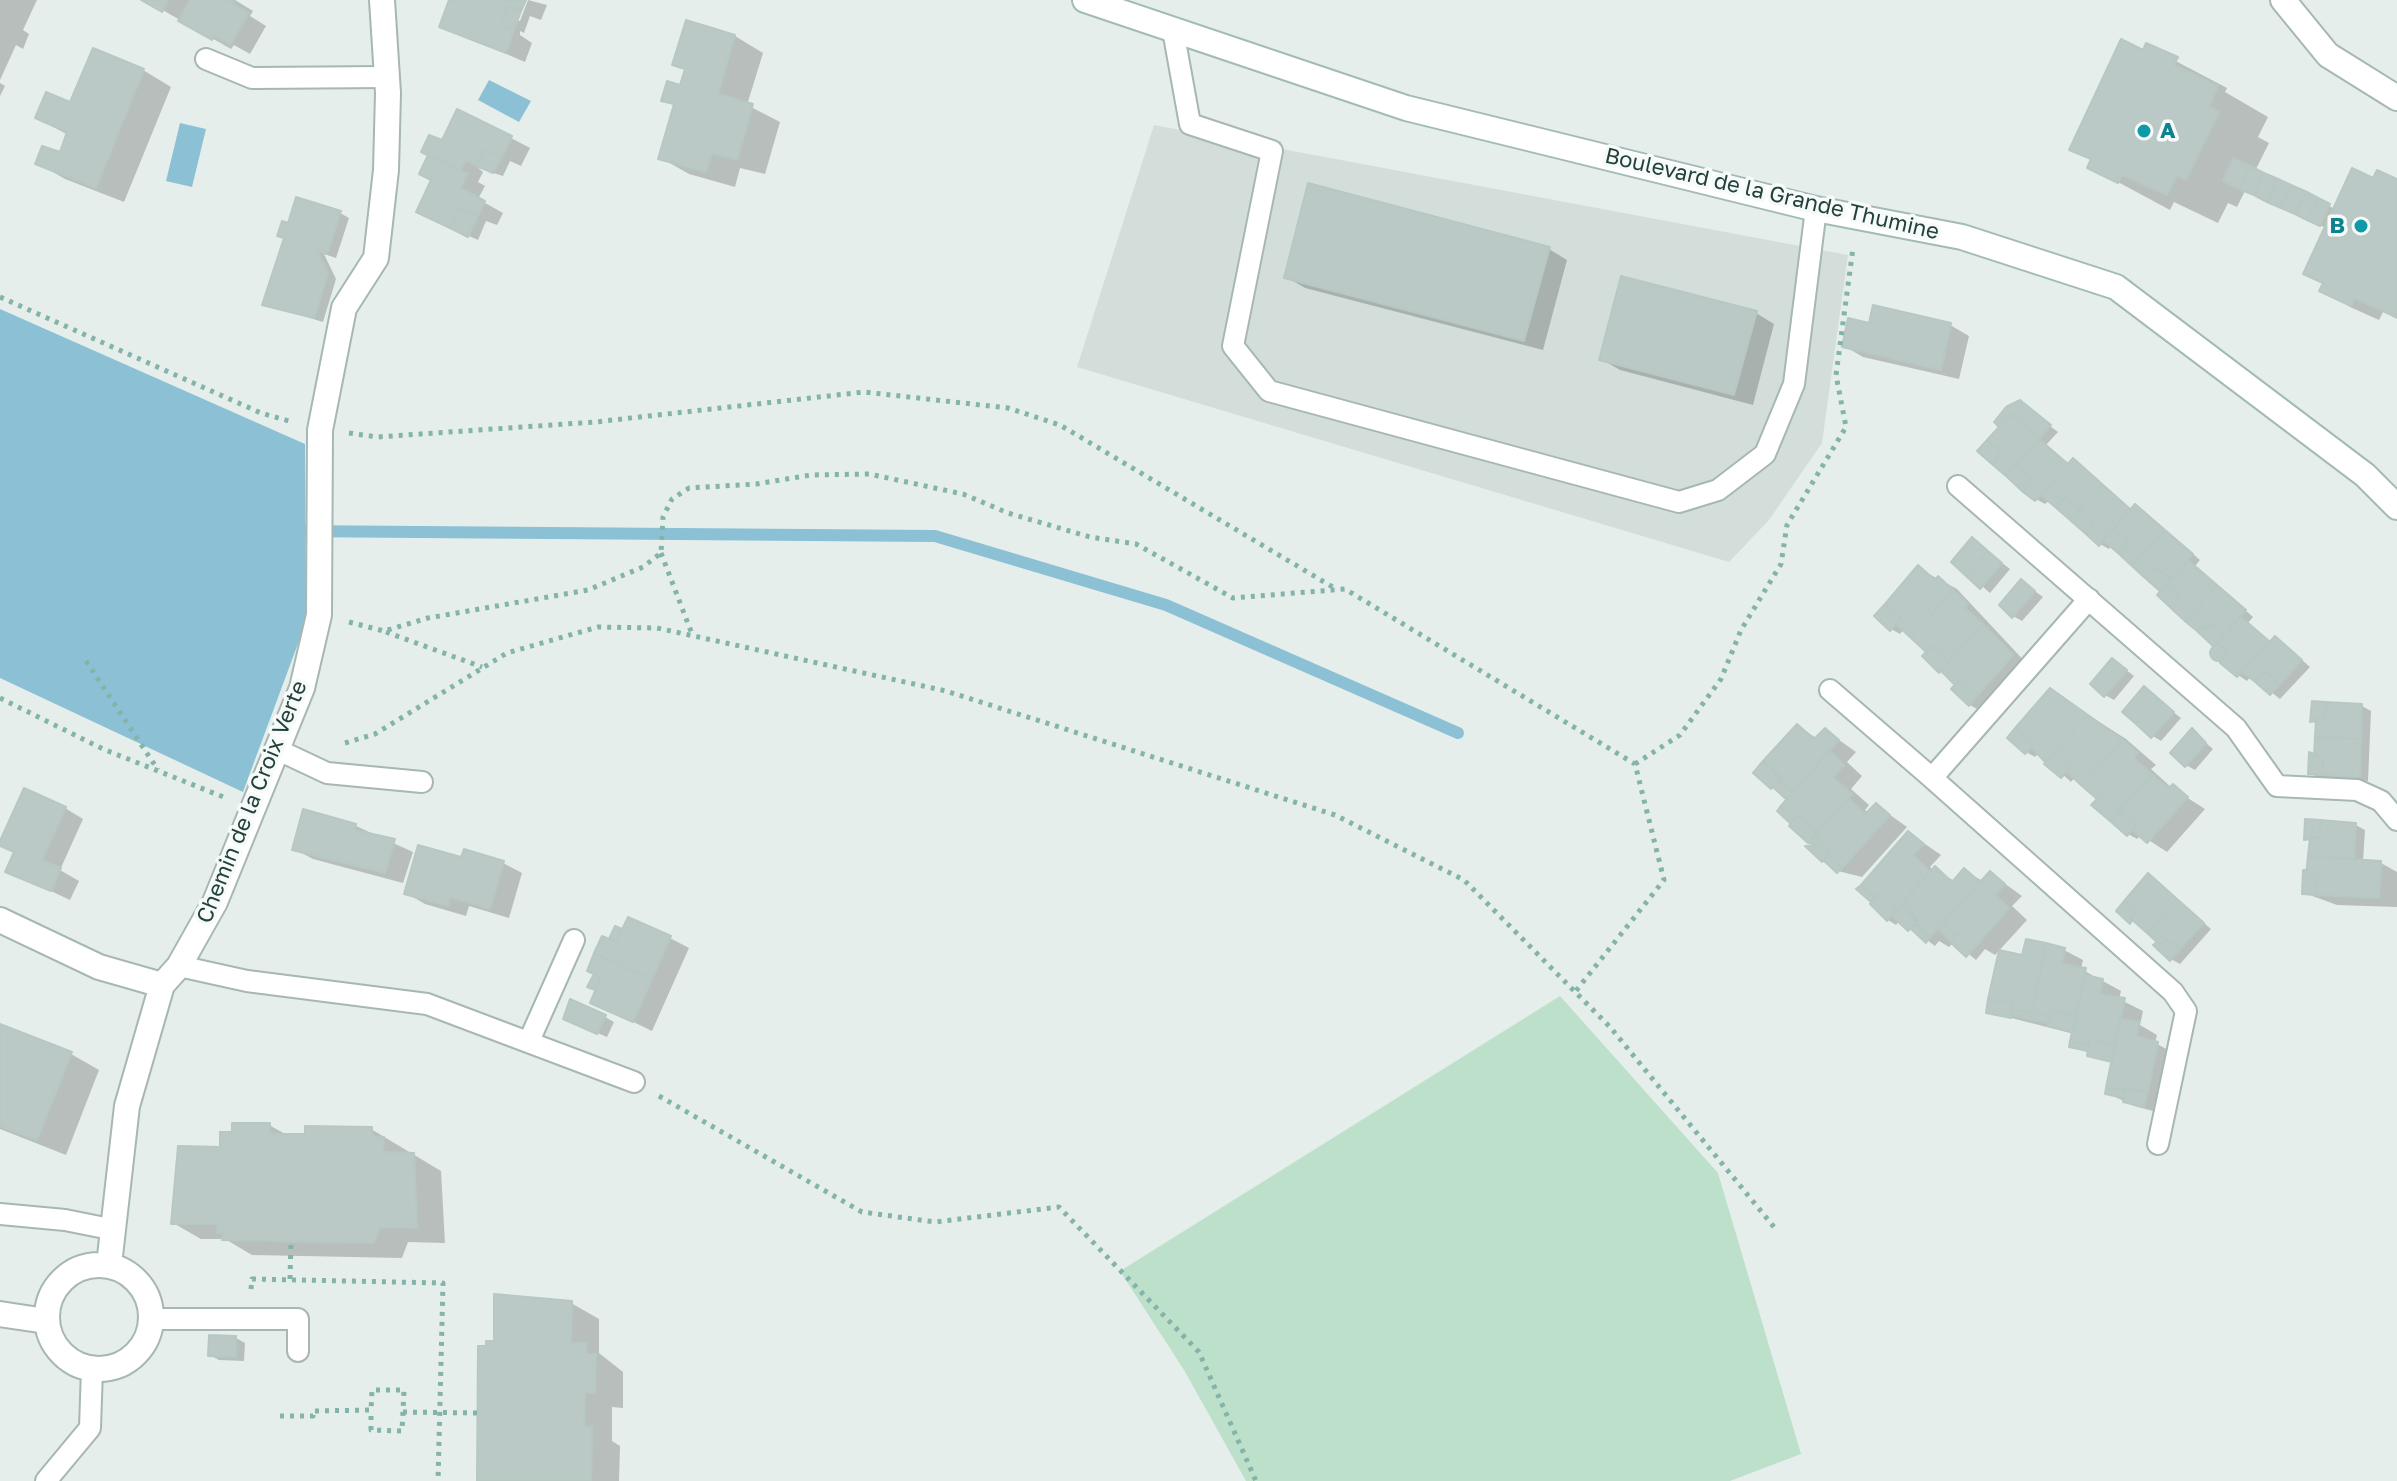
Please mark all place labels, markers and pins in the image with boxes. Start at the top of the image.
place label: A [2160,118,2176,144]
marker: A [2135,122,2153,140]
place label: B [2329,213,2345,239]
marker: B [2352,217,2370,235]

